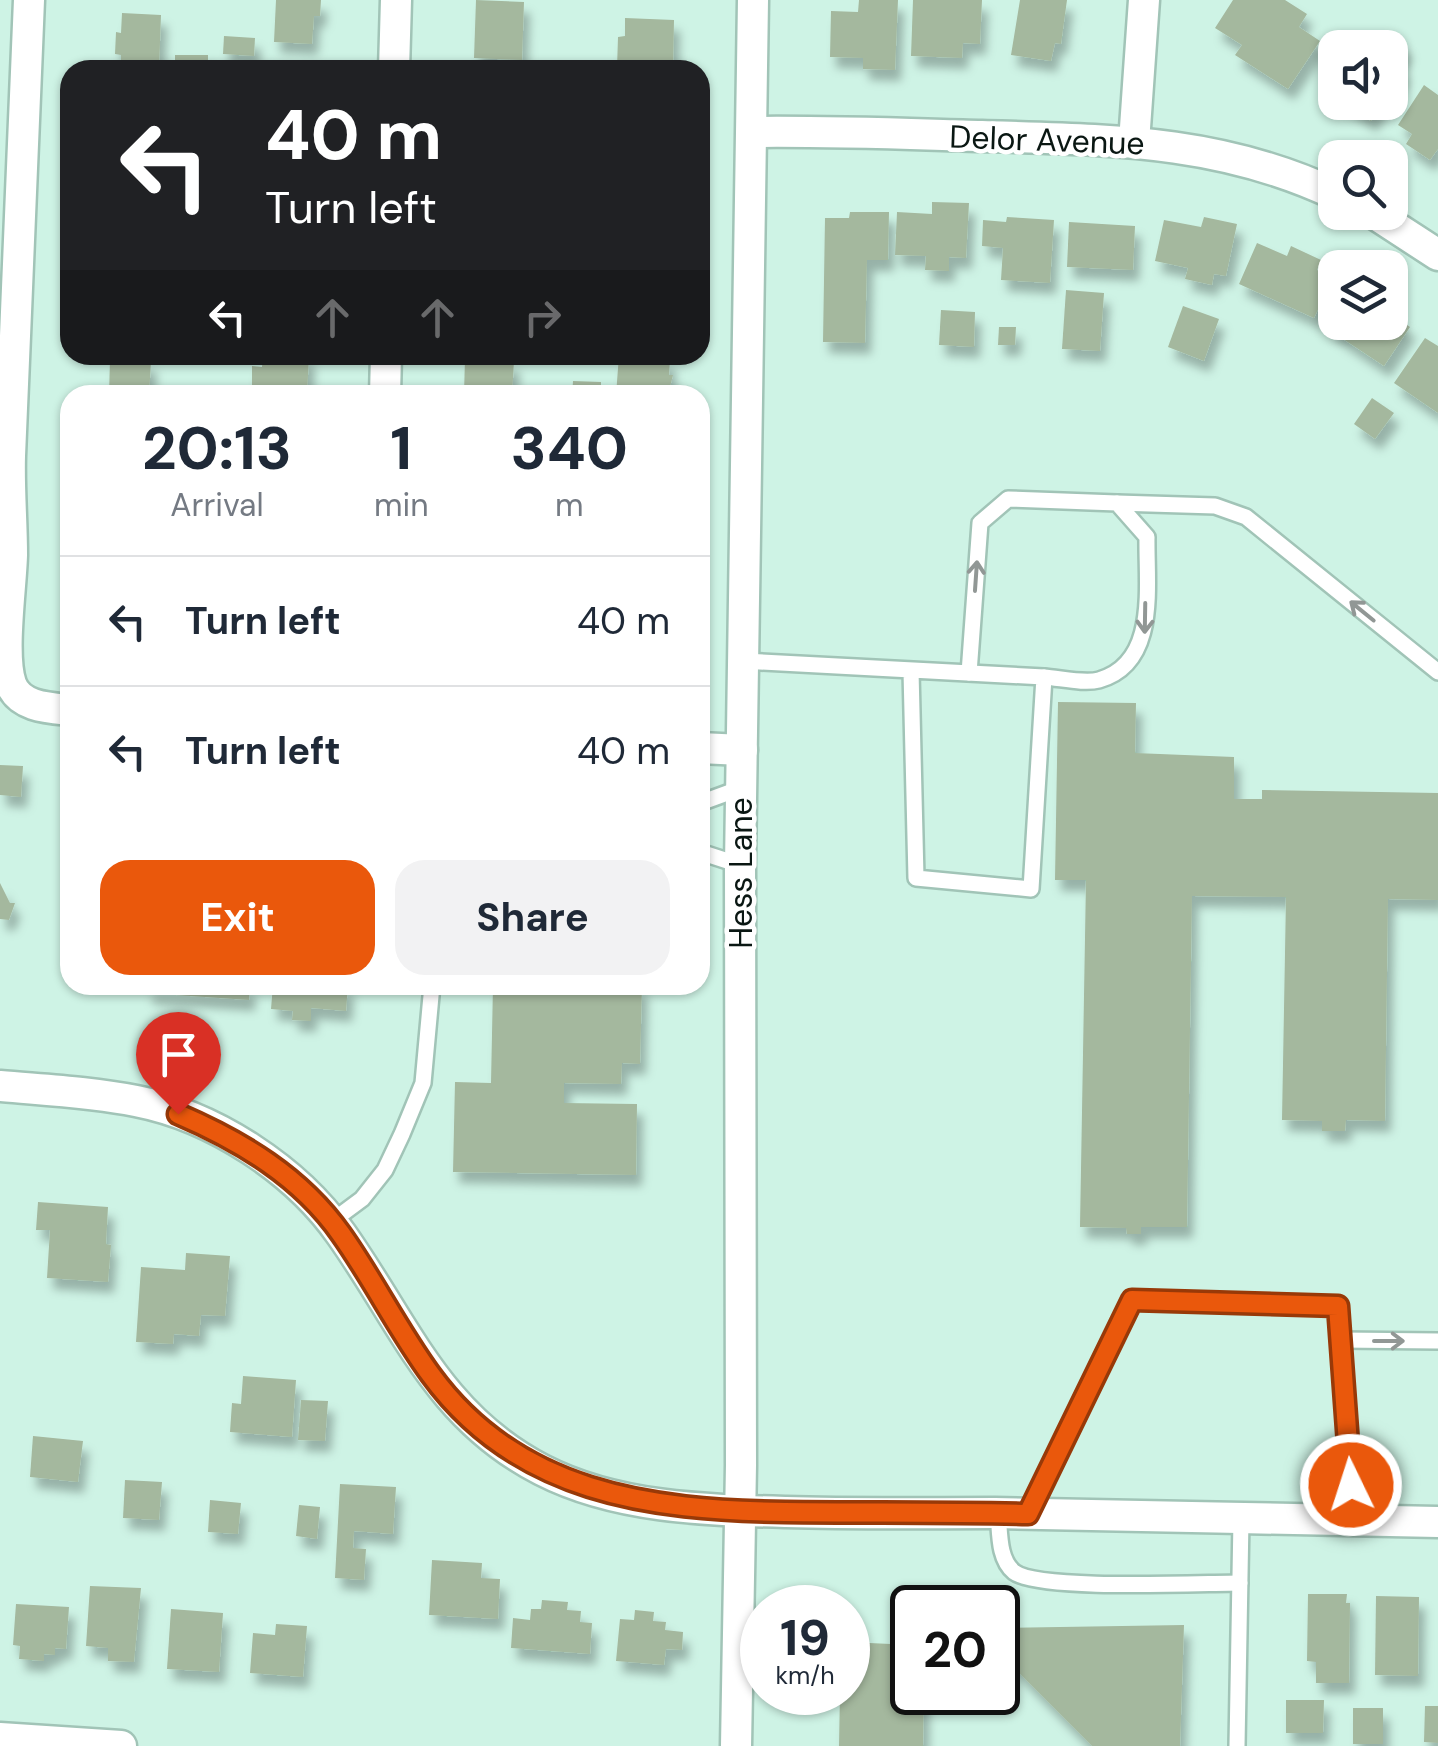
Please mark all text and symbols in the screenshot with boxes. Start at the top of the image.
map controls [1318,30,1408,340]
button: sound [1318,30,1408,120]
text: 40 m [265,90,442,181]
icon: left [100,100,230,230]
street label: Delor Avenue [949,116,1145,164]
button: search [1318,140,1408,230]
text: Turn left [265,178,437,237]
button: layers [1318,250,1408,340]
icon: left [200,290,255,345]
icon: ahead [305,290,360,345]
icon: ahead [410,290,465,345]
icon: right [515,290,570,345]
text: 20:13 [142,409,292,488]
text: 1 [390,409,412,488]
text: 340 [511,409,628,488]
text: Arrival [170,484,264,526]
text: min [374,484,429,526]
text: m [555,484,584,526]
one-way arrow [967,561,986,593]
icon: left [100,594,155,649]
text: Turn left [185,596,341,646]
text: 40 m [577,596,670,646]
one-way arrow [1349,600,1375,622]
one-way arrow [1135,601,1154,633]
icon: left [100,724,155,779]
text: Turn left [185,726,341,776]
text: 40 m [577,726,670,776]
street label: Hess Lane [720,797,762,949]
button: Exit [100,860,375,975]
button: Share [395,860,670,975]
pin [136,1012,221,1115]
icon: arrive [151,1027,206,1082]
one-way arrow [1372,1332,1405,1350]
position arrow [1299,1433,1403,1537]
speed limit sign: 20 [890,1585,1020,1715]
text: 19 [780,1605,830,1671]
text: km/h [775,1659,835,1692]

